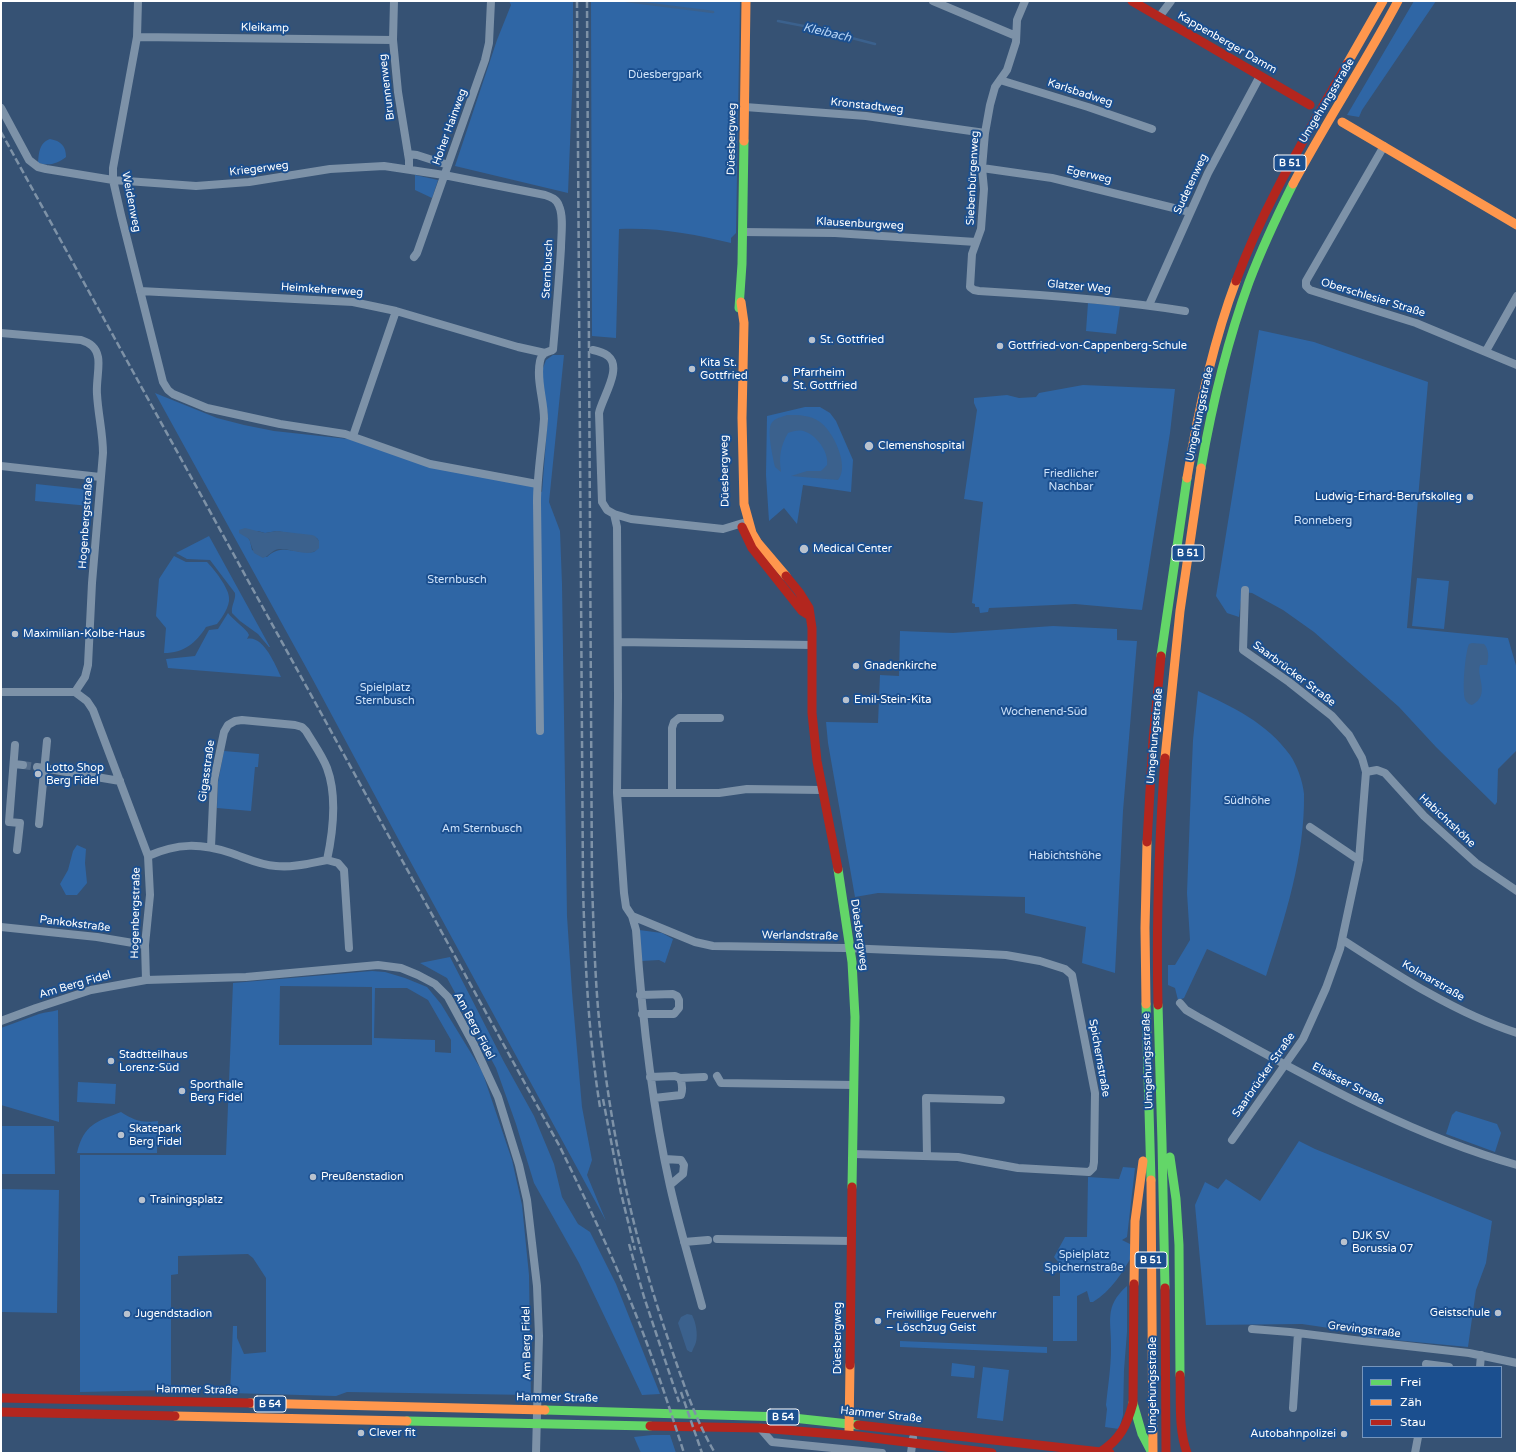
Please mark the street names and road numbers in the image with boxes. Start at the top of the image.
street label: Kappenberger Damm [1175,9,1279,77]
street label: Kleikamp [241,21,289,35]
street label: Brunnenweg [376,53,398,121]
street label: Umgehungsstraße [1297,56,1357,146]
street label: Karlsbadweg [1046,76,1114,110]
street label: Hoher Hainweg [430,87,470,167]
street label: Kronstadtweg [830,96,904,116]
street label: Düesbergweg [725,103,739,175]
street label: Siebenbürgenweg [964,130,982,226]
street label: Sudetenweg [1171,152,1211,216]
road number: B 51 [1274,155,1306,171]
street label: Kriegerweg [229,159,289,179]
street label: Egerweg [1065,163,1113,187]
street label: Weidenweg [119,171,143,233]
street label: Klausenburgweg [816,215,904,233]
street label: Sternbusch [540,239,556,299]
street label: Oberschlesier Straße [1319,276,1427,320]
street label: Glatzer Weg [1047,278,1111,296]
street label: Heimkehrerweg [280,281,364,299]
street label: Umgehungsstraße [1184,365,1216,463]
street label: Düesbergweg [718,435,732,507]
street label: Hogenbergstraße [76,477,96,569]
road number: B 51 [1172,545,1204,561]
street label: Saarbrücker Straße [1250,639,1338,709]
street label: Umgehungsstraße [1144,687,1166,785]
street label: Gigasstraße [196,739,218,803]
street label: Habichtshöhe [1416,791,1478,851]
street label: Hogenbergstraße [129,867,143,959]
street label: Düesbergweg [847,898,871,972]
street label: Pankokstraße [39,913,111,935]
street label: Werlandstraße [762,929,838,943]
street label: Kolmarstraße [1399,958,1467,1004]
street label: Am Berg Fidel [38,968,112,1002]
street label: Am Berg Fidel [451,990,497,1062]
street label: Umgehungsstraße [1140,1013,1156,1109]
street label: Spichernstraße [1086,1018,1112,1098]
street label: Saarbrücker Straße [1230,1030,1298,1120]
street label: Elsässer Straße [1310,1060,1386,1108]
road number: B 51 [1135,1252,1167,1268]
street label: Düesbergweg [831,1302,845,1374]
street label: Am Berg Fidel [520,1306,534,1380]
street label: Grevingstraße [1327,1319,1401,1341]
street label: Umgehungsstraße [1146,1337,1160,1433]
street label: Hammer Straße [156,1383,238,1397]
street label: Hammer Straße [516,1391,598,1405]
road number: B 54 [254,1396,286,1412]
street label: Hammer Straße [840,1404,922,1426]
road number: B 54 [767,1409,799,1425]

